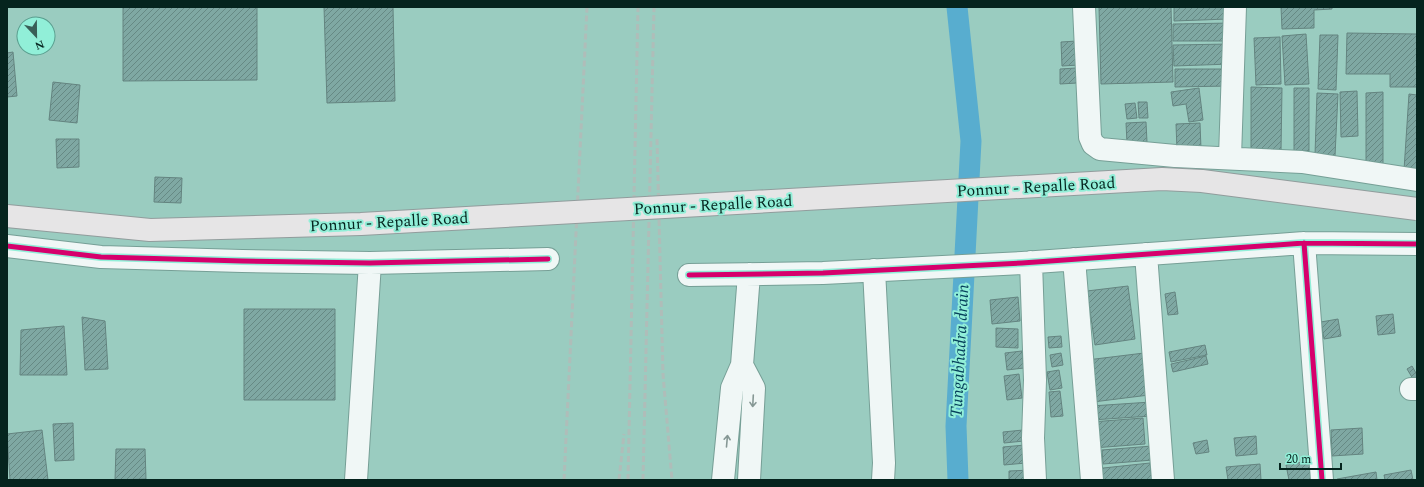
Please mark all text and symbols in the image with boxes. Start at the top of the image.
north arrow [16,16,56,56]
text: N [32,35,47,54]
street label: Ponnur - Repalle Road [956,171,1116,203]
street label: Ponnur - Repalle Road [633,189,793,221]
street label: Ponnur - Repalle Road [309,206,469,238]
water label: Tungabhadra drain [944,284,976,418]
one-way arrow [750,394,757,407]
one-way arrow [723,435,730,448]
scale bar [1280,445,1341,471]
text: 20 m [1286,450,1311,469]

